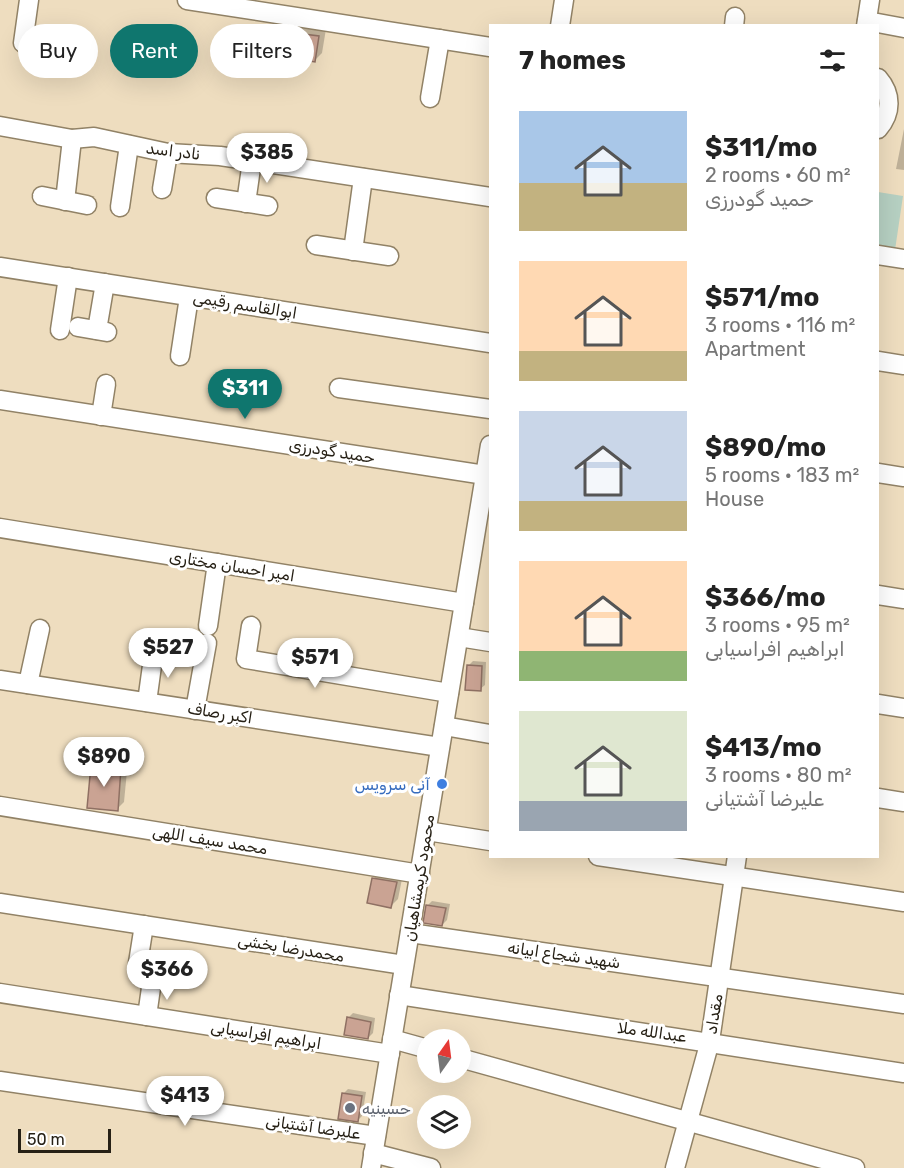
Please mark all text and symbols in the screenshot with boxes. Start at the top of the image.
chip: Buy [18,24,98,78]
chip: Rent [110,24,198,78]
chip: Filters [210,24,314,78]
icon: filters [816,44,849,77]
text: 7 homes [519,45,626,76]
text: $311/mo [705,132,817,163]
pin: $385 [231,133,303,184]
icon: home [567,135,639,207]
street label: نادر اسد [145,138,201,165]
text: $385 [241,140,294,164]
text: 2 rooms · 60 m² [705,163,851,187]
text: حمید گودرزی [705,187,814,211]
text: $571/mo [705,282,819,313]
icon: home [567,285,639,357]
street label: ابوالقاسم رقیمی [191,287,298,324]
text: 3 rooms · 116 m² [705,313,855,337]
text: Apartment [705,337,806,361]
pin: $311 [209,369,281,420]
text: $311 [222,376,268,400]
text: $890/mo [705,432,826,463]
street label: حمید گودرزی [287,435,376,468]
icon: home [567,435,639,507]
text: 5 rooms · 183 m² [705,463,859,487]
text: House [705,487,764,511]
street label: امیر احسان مختاری [168,547,296,586]
text: $366/mo [705,582,826,613]
icon: home [567,585,639,657]
text: 3 rooms · 95 m² [705,613,850,637]
pin: $527 [132,628,204,679]
text: $527 [143,635,193,659]
text: ابراهیم افراسیابی [705,637,845,661]
pin: $571 [279,638,351,689]
text: $571 [291,645,339,669]
street label: اکبر رصاف [186,698,254,729]
text: $413/mo [705,732,822,763]
icon: home [567,735,639,807]
pin: $890 [68,737,140,788]
text: $890 [77,744,131,768]
text: 3 rooms · 80 m² [705,763,852,787]
place label: آنی سرویس [354,775,430,795]
marker: آنی سرویس [435,777,449,791]
text: علیرضا آشتیانی [705,787,824,811]
street label: محمود کریمشاهیان [400,813,439,943]
street label: محمد سیف اللهی [151,822,269,859]
street label: محمدرضا بخشی [236,930,346,967]
street label: شهید شجاع ابیانه [506,938,622,974]
pin: $366 [131,950,203,1001]
text: $366 [141,957,193,981]
street label: مقداد [701,992,727,1036]
street label: ابراهیم افراسیابی [209,1017,323,1054]
street label: عبدالله ملا [616,1018,688,1046]
north arrow [417,1029,471,1083]
map controls [417,1029,471,1149]
pin: $413 [149,1076,221,1127]
text: $413 [160,1083,210,1107]
button: layers [417,1095,471,1149]
place label: حسینیه [362,1099,411,1118]
marker: حسینیه [343,1101,357,1115]
street label: علیرضا آشتیانی [264,1111,362,1144]
scale bar [18,1126,111,1154]
text: 50 m [27,1130,65,1149]

